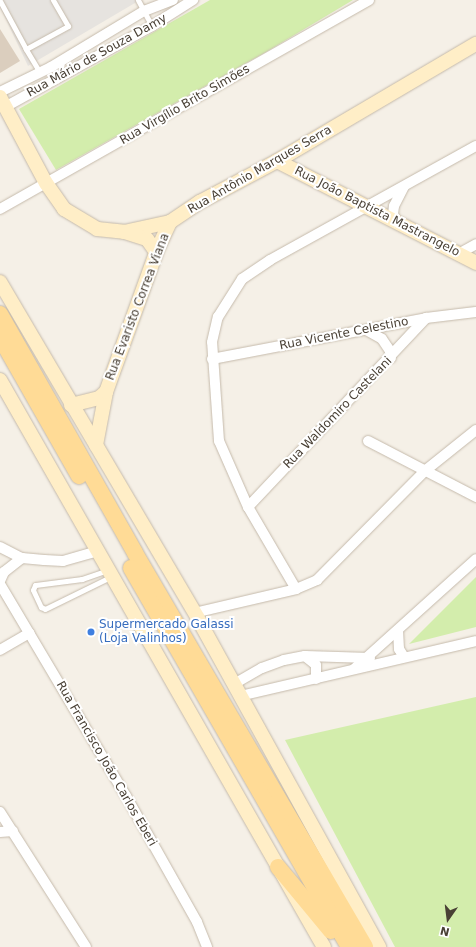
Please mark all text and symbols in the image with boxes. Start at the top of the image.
street label: Rua Mário de Souza Damy [24,11,170,101]
street label: Rua Virgílio Brito Simões [118,62,252,148]
street label: Rua Antônio Marques Serra [186,123,334,217]
street label: Rua João Baptista Mastrangelo [292,164,462,260]
street label: Rua Evaristo Correa Viana [103,231,173,383]
street label: Rua Vicente Celestino [278,314,410,354]
street label: Rua Waldomiro Castelani [281,354,395,472]
place label: Supermercado Galassi (Loja Valinhos) [99,618,234,646]
marker: Supermercado Galassi (Loja Valinhos) [86,627,96,637]
street label: Rua Francisco João Carlos Eberi [53,679,159,849]
north arrow [428,899,468,939]
text: N [439,924,451,939]

